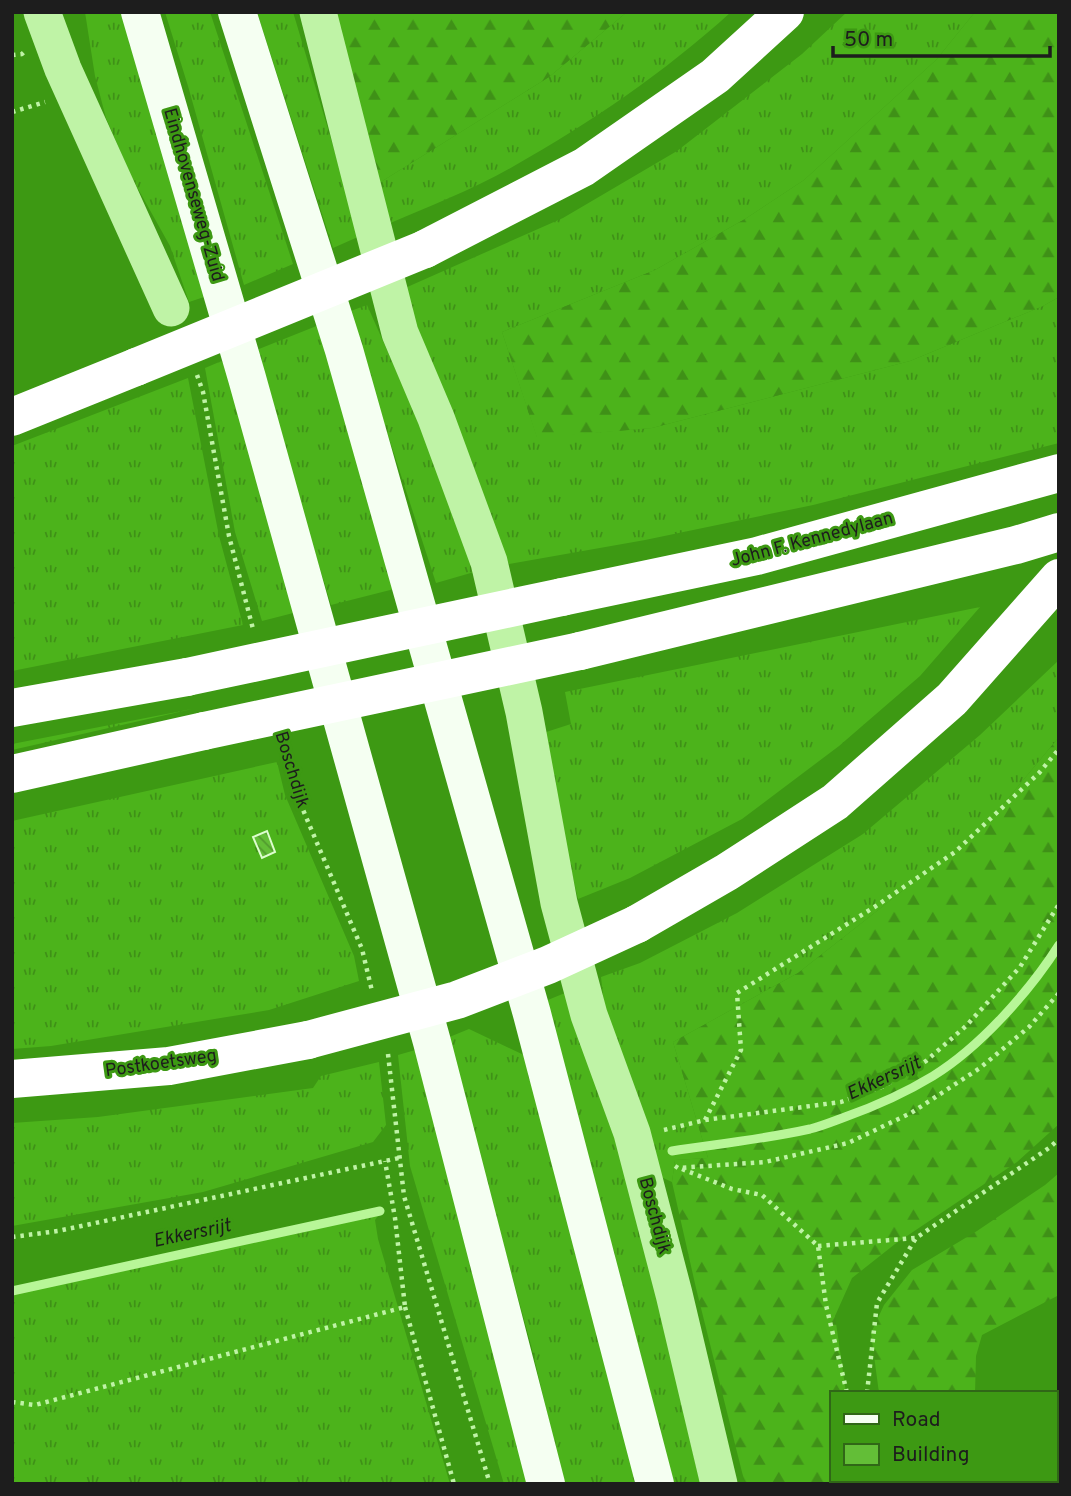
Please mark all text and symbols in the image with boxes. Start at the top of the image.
scale bar [833,14,1050,58]
text: 50 m [844,27,893,54]
street label: Eindhovenseweg-Zuid [157,106,229,284]
street label: John F. Kennedylaan [728,507,896,573]
street label: Boschdijk [268,729,314,811]
street label: Postkoetsweg [104,1045,218,1083]
water label: Ekkersrijt [843,1051,926,1107]
street label: Boschdijk [633,1175,675,1257]
water label: Ekkersrijt [151,1214,234,1254]
legend [830,1391,1057,1482]
text: Road [892,1407,941,1434]
text: Building [892,1442,970,1469]

